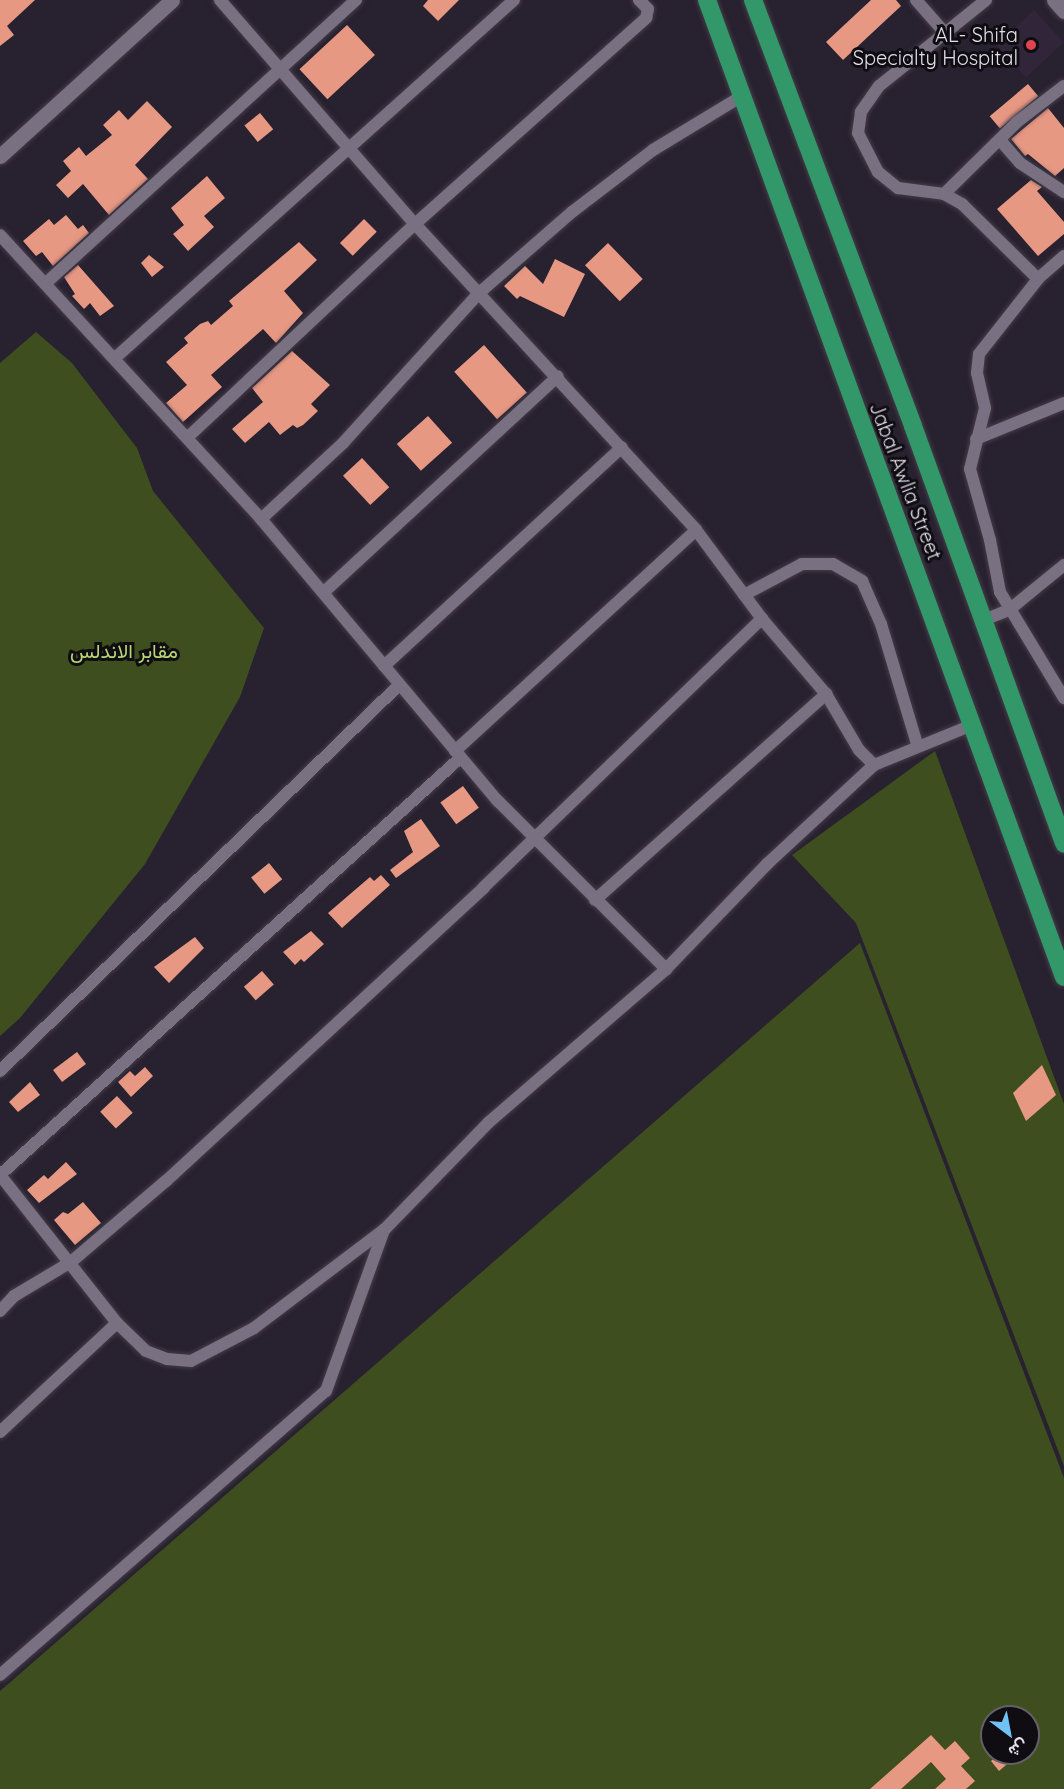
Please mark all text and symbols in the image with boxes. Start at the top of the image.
place label: AL- Shifa Specialty Hospital [853,22,1018,69]
marker: AL- Shifa Specialty Hospital [1022,36,1040,54]
street label: Jabal Awlia Street [865,399,947,563]
park label: مقابر الاندلس [70,638,178,662]
north arrow [980,1705,1040,1765]
text: ش [1005,1735,1032,1762]

